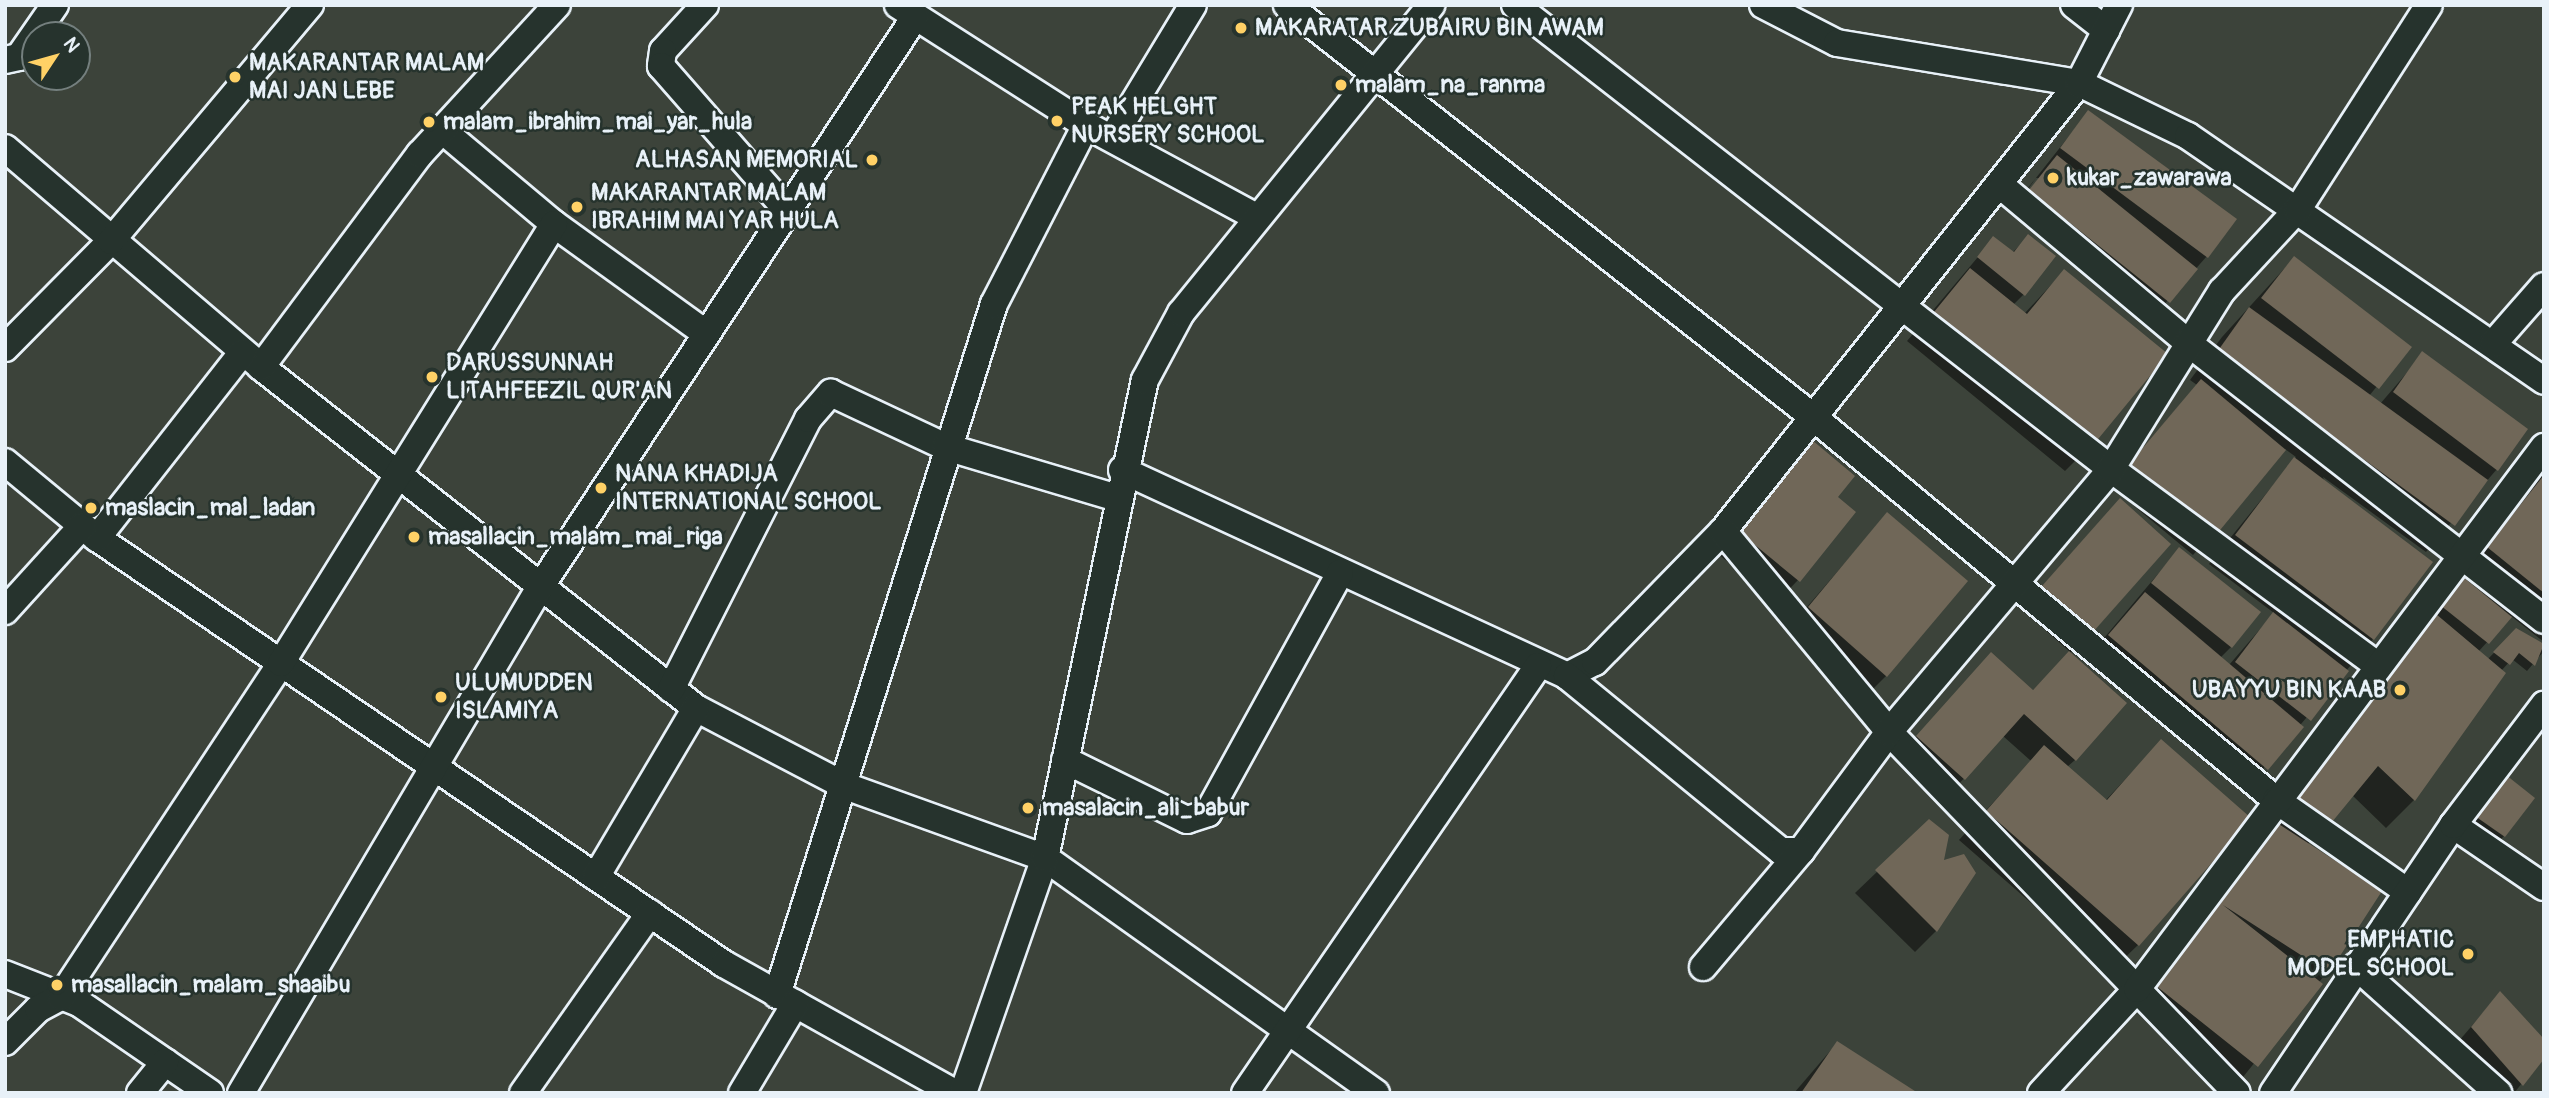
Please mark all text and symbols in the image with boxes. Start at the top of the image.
place label: MAKARATAR ZUBAIRU BIN AWAM [1255,14,1604,42]
marker: MAKARATAR ZUBAIRU BIN AWAM [1233,20,1249,36]
north arrow [21,21,91,91]
text: N [58,33,85,57]
place label: MAKARANTAR MALAM MAI JAN LEBE [249,49,484,105]
marker: MAKARANTAR MALAM MAI JAN LEBE [227,69,243,85]
place label: malam_na_ranma [1355,71,1545,99]
marker: malam_na_ranma [1333,77,1349,93]
place label: PEAK HELGHT NURSERY SCHOOL [1071,93,1265,149]
place label: malam_ibrahim_mai_yar_hula [443,108,752,136]
marker: PEAK HELGHT NURSERY SCHOOL [1049,113,1065,129]
marker: malam_ibrahim_mai_yar_hula [421,114,437,130]
place label: ALHASAN MEMORIAL [635,146,858,174]
marker: ALHASAN MEMORIAL [864,152,880,168]
place label: kukar_zawarawa [2067,164,2232,192]
marker: kukar_zawarawa [2045,170,2061,186]
place label: MAKARANTAR MALAM IBRAHIM MAI YAR HULA [591,179,839,235]
marker: MAKARANTAR MALAM IBRAHIM MAI YAR HULA [569,199,585,215]
place label: DARUSSUNNAH LITAHFEEZIL QUR'AN [446,349,672,405]
marker: DARUSSUNNAH LITAHFEEZIL QUR'AN [424,369,440,385]
place label: NANA KHADIJA INTERNATIONAL SCHOOL [615,460,881,516]
marker: NANA KHADIJA INTERNATIONAL SCHOOL [593,480,609,496]
place label: maslacin_mal_ladan [105,494,315,522]
marker: maslacin_mal_ladan [83,500,99,516]
place label: masallacin_malam_mai_riga [428,523,723,551]
marker: masallacin_malam_mai_riga [406,529,422,545]
place label: ULUMUDDEN ISLAMIYA [455,669,593,725]
place label: UBAYYU BIN KAAB [2192,676,2386,704]
marker: UBAYYU BIN KAAB [2392,682,2408,698]
marker: ULUMUDDEN ISLAMIYA [433,689,449,705]
place label: masalacin_ali_babur [1042,794,1249,822]
marker: masalacin_ali_babur [1020,800,1036,816]
place label: EMPHATIC MODEL SCHOOL [2287,926,2454,982]
marker: EMPHATIC MODEL SCHOOL [2460,946,2476,962]
place label: masallacin_malam_shaaibu [71,971,350,999]
marker: masallacin_malam_shaaibu [49,977,65,993]

